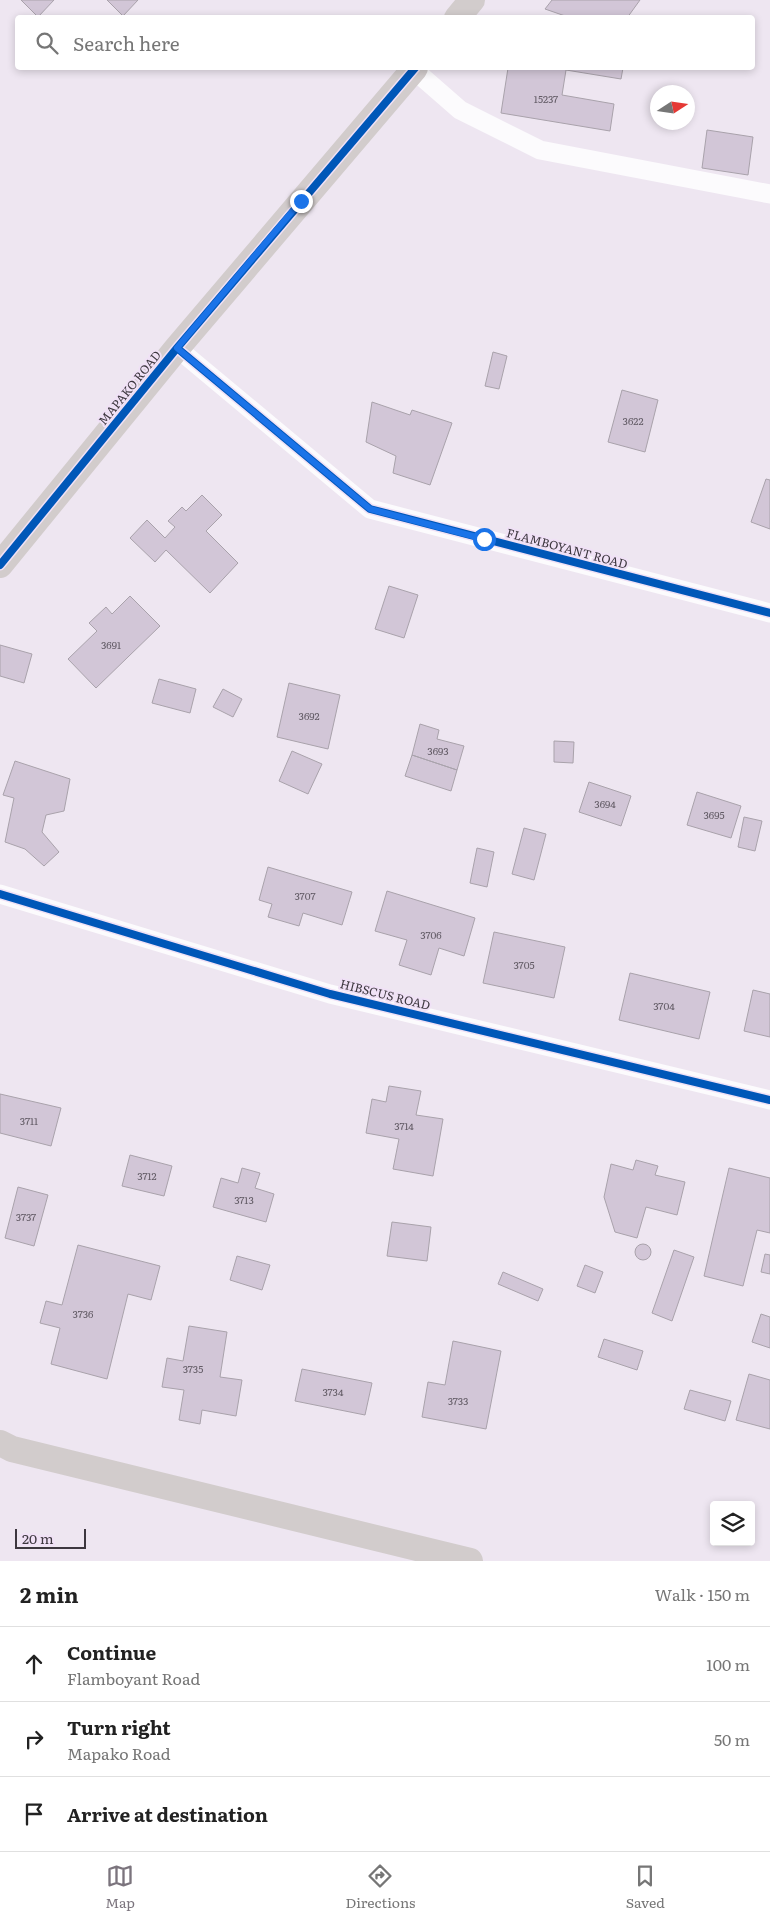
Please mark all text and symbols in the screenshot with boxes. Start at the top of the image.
search box [15,15,755,70]
icon: search [33,29,61,57]
text: Search here [73,29,180,57]
north arrow [650,85,695,130]
house number: 15237 [534,91,558,106]
route end [290,190,313,213]
street label: MAPAKO ROAD [94,346,165,428]
house number: 3622 [623,413,643,428]
street label: FLAMBOYANT ROAD [505,523,630,573]
route start [473,528,496,551]
house number: 3691 [101,637,121,652]
house number: 3692 [299,708,319,723]
house number: 3693 [427,743,449,758]
house number: 3694 [594,796,616,811]
house number: 3695 [703,807,725,822]
house number: 3707 [294,888,316,903]
house number: 3706 [420,927,442,942]
house number: 3705 [513,957,535,972]
street label: HIBSCUS ROAD [338,974,432,1014]
house number: 3704 [653,998,675,1013]
house number: 3711 [20,1113,38,1128]
house number: 3714 [394,1118,414,1133]
house number: 3712 [137,1168,157,1183]
house number: 3713 [234,1192,254,1207]
house number: 3737 [16,1209,36,1224]
house number: 3736 [73,1306,94,1321]
house number: 3735 [183,1361,203,1376]
house number: 3734 [323,1384,344,1399]
house number: 3733 [448,1393,468,1408]
map controls [710,1501,755,1546]
button: layers [710,1501,755,1546]
scale bar [15,1526,86,1549]
text: 20 m [22,1528,54,1548]
text: 2 min [20,1578,79,1609]
text: Walk · 150 m [655,1582,750,1606]
text: Continue [67,1638,156,1666]
icon: ahead [20,1650,48,1678]
text: 100 m [706,1652,750,1676]
text: Flamboyant Road [67,1666,200,1690]
text: Turn right [67,1713,171,1741]
icon: right [20,1725,48,1753]
text: 50 m [714,1727,750,1751]
text: Mapako Road [67,1741,171,1765]
icon: arrive [20,1800,48,1828]
text: Arrive at destination [67,1800,268,1828]
tab: Map [105,1862,135,1912]
tab: Directions [345,1862,415,1912]
tab: Saved [626,1862,665,1912]

